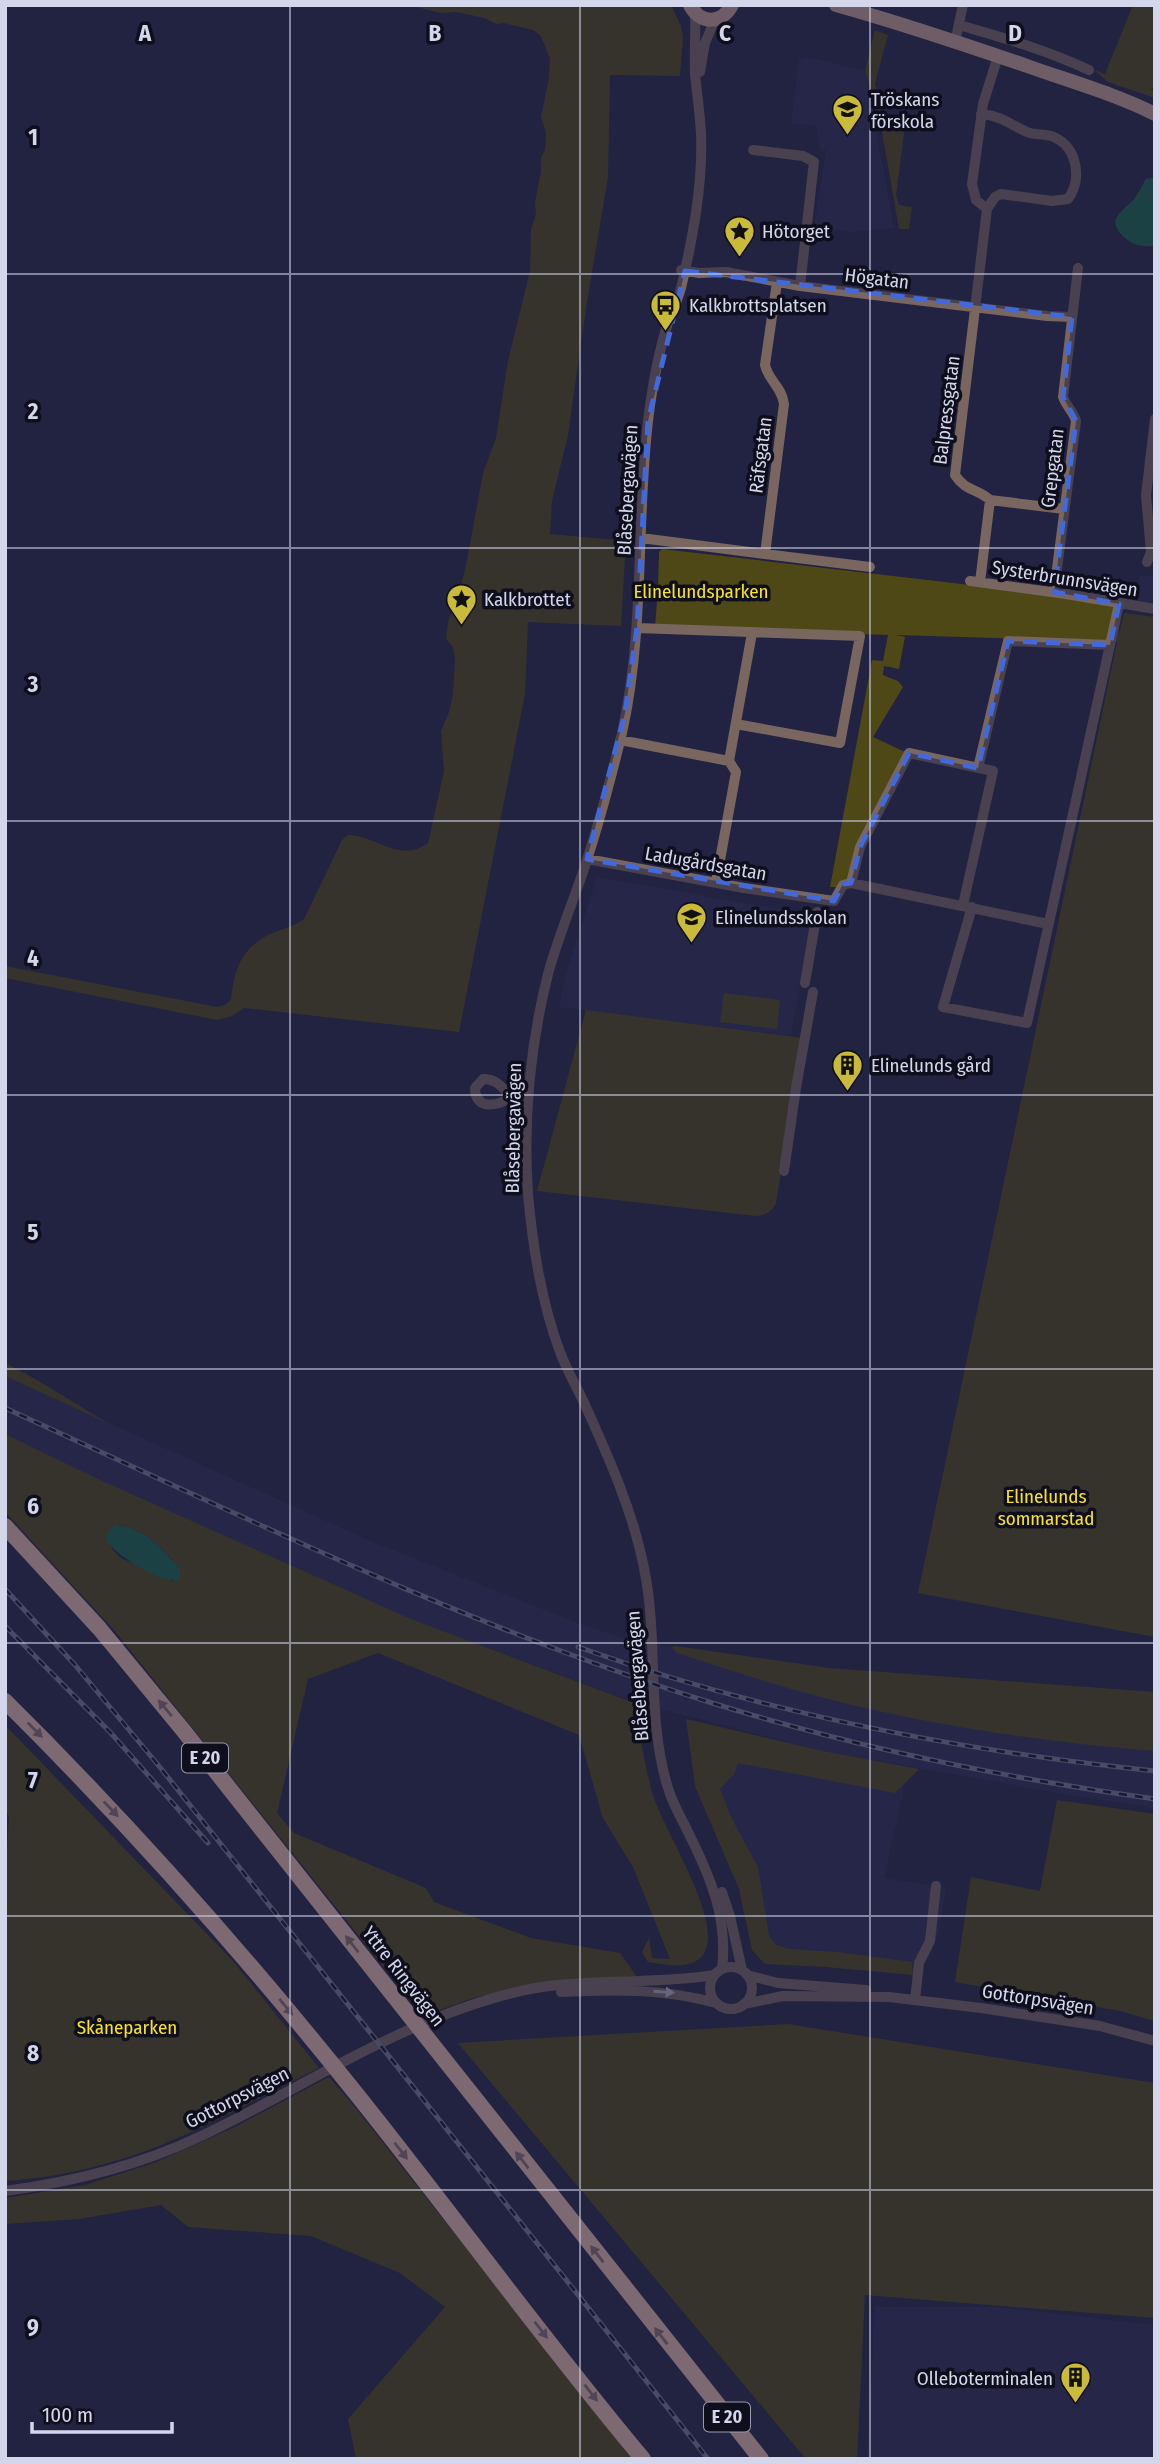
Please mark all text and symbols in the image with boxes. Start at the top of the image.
text: A [138,19,152,47]
text: B [429,19,442,47]
text: C [719,19,731,47]
text: D [1008,19,1022,47]
place label: Tröskans förskola [871,88,939,133]
school or university icon: Tröskans förskola [831,93,865,137]
text: 1 [28,123,38,151]
place icon: Hötorget [722,214,756,258]
place label: Hötorget [762,220,831,243]
street label: Högatan [843,263,910,294]
bus stop icon: Kalkbrottsplatsen [649,288,683,332]
place label: Kalkbrottsplatsen [689,294,827,317]
street label: Balpressgatan [928,354,965,466]
text: 2 [27,397,39,425]
street label: Räfsgatan [744,416,777,494]
street label: Blåsebergavägen [613,424,642,556]
street label: Grepgatan [1036,427,1069,509]
street label: Systerbrunnsvägen [990,556,1140,601]
park label: Elinelundsparken [633,580,769,603]
place icon: Kalkbrottet [444,582,478,626]
place label: Kalkbrottet [484,588,572,611]
text: 3 [27,670,39,698]
street label: Ladugårdsgatan [643,841,769,886]
school or university icon: Elinelundsskolan [675,900,709,944]
place label: Elinelundsskolan [715,906,847,929]
text: 4 [27,944,39,972]
building icon: Elinelunds gård [831,1048,865,1092]
place label: Elinelunds gård [871,1054,991,1077]
street label: Blåsebergavägen [501,1062,526,1194]
text: 5 [27,1218,39,1246]
park label: Elinelunds sommarstad [998,1485,1094,1530]
text: 6 [27,1492,39,1520]
street label: Blåsebergavägen [621,1610,654,1742]
one-way arrow [158,1700,173,1717]
one-way arrow [26,1722,43,1739]
road number: E 20 [182,1744,228,1772]
text: 7 [28,1766,38,1794]
one-way arrow [103,1800,120,1817]
street label: Yttre Ringvägen [357,1922,450,2031]
one-way arrow [345,1936,360,1954]
street label: Gottorpsvägen [980,1979,1095,2020]
one-way arrow [654,1987,676,1998]
one-way arrow [278,1998,294,2016]
park label: Skåneparken [77,2016,177,2039]
text: 8 [27,2039,39,2067]
street label: Gottorpsvägen [182,2062,293,2133]
one-way arrow [394,2142,409,2160]
one-way arrow [515,2151,530,2168]
one-way arrow [589,2246,604,2264]
text: 9 [27,2313,39,2341]
one-way arrow [534,2321,549,2339]
one-way arrow [654,2327,669,2345]
building icon: Olleboterminalen [1059,2361,1093,2405]
place label: Olleboterminalen [917,2367,1053,2390]
one-way arrow [583,2384,598,2402]
scale bar [32,2390,172,2434]
text: 100 m [42,2402,93,2428]
road number: E 20 [704,2402,750,2432]

